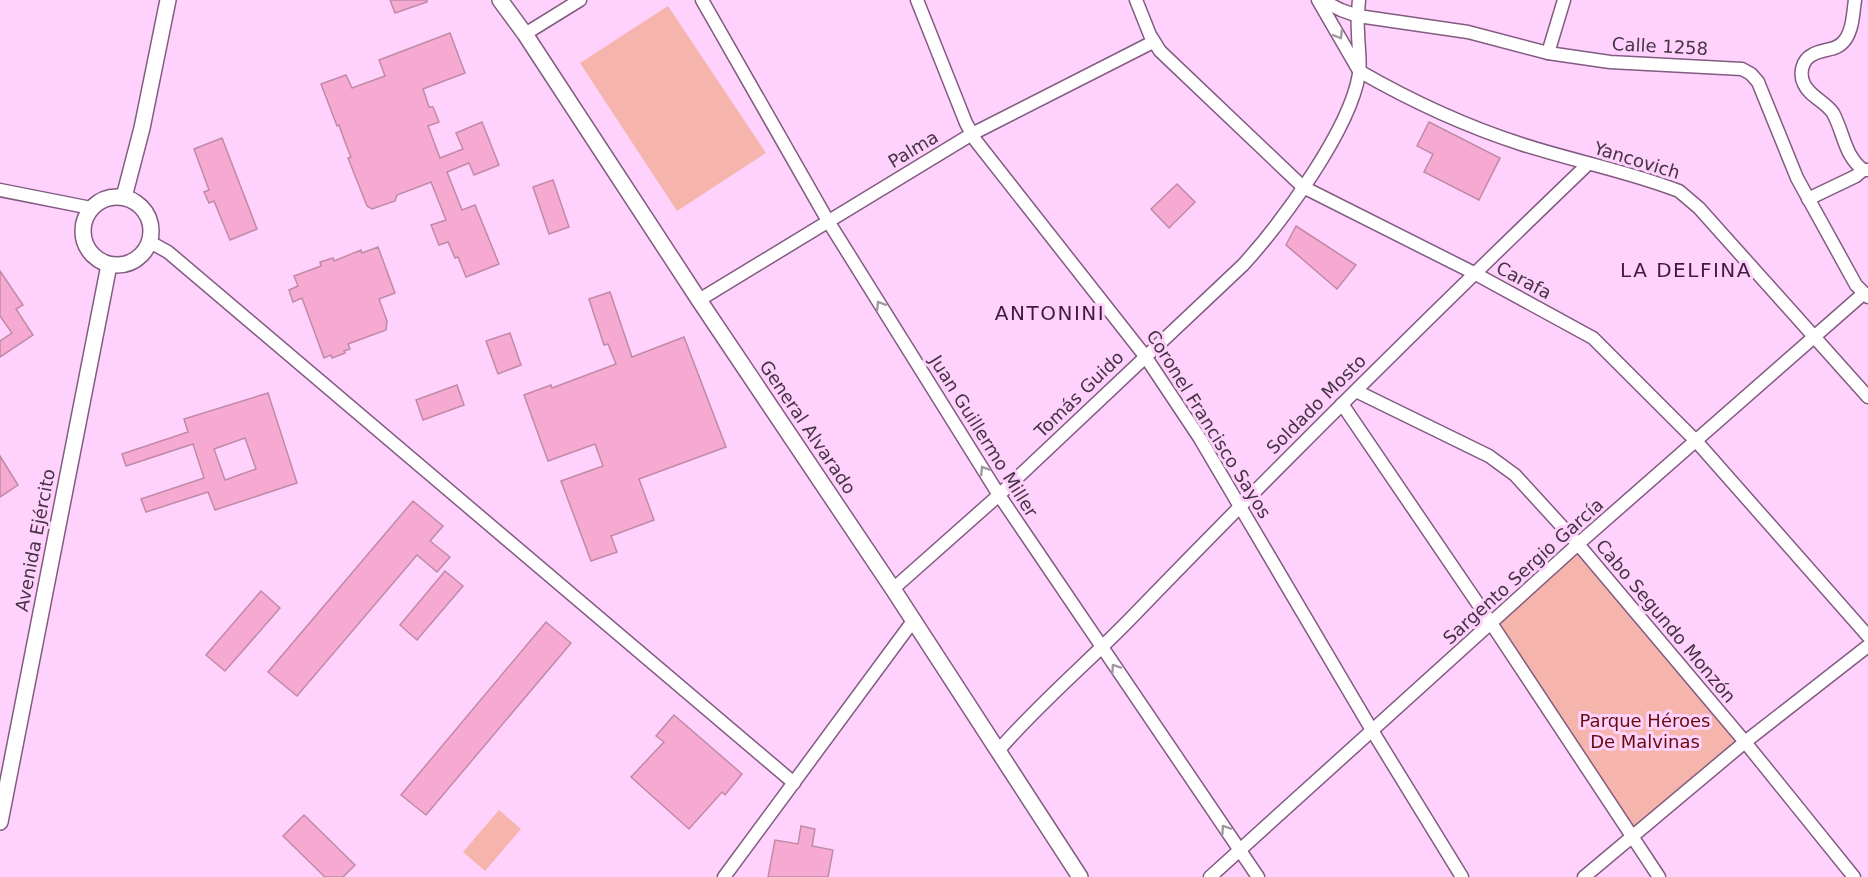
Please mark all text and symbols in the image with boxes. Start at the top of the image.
one-way arrow [1332,29,1343,40]
street label: Calle 1258 [1611,33,1709,59]
street label: Palma [884,126,942,172]
street label: Yancovich [1591,137,1683,183]
street label: Carafa [1493,257,1555,303]
district label: LA DELFINA [1620,258,1752,282]
one-way arrow [876,301,888,311]
district label: ANTONINI [995,301,1105,325]
street label: Coronel Francisco Sayos [1142,326,1276,522]
street label: Tomás Guido [1029,346,1128,442]
street label: Juan Guillermo Miller [925,350,1043,521]
street label: Soldado Mosto [1262,350,1370,458]
street label: General Alvarado [756,356,860,498]
one-way arrow [980,466,991,477]
street label: Avenida Ejército [11,467,59,613]
street label: Sargento Sergio García [1439,494,1607,648]
street label: Cabo Segundo Monzón [1592,535,1740,707]
one-way arrow [1111,664,1122,675]
park label: Parque Héroes De Malvinas [1580,710,1710,752]
one-way arrow [1221,825,1232,836]

